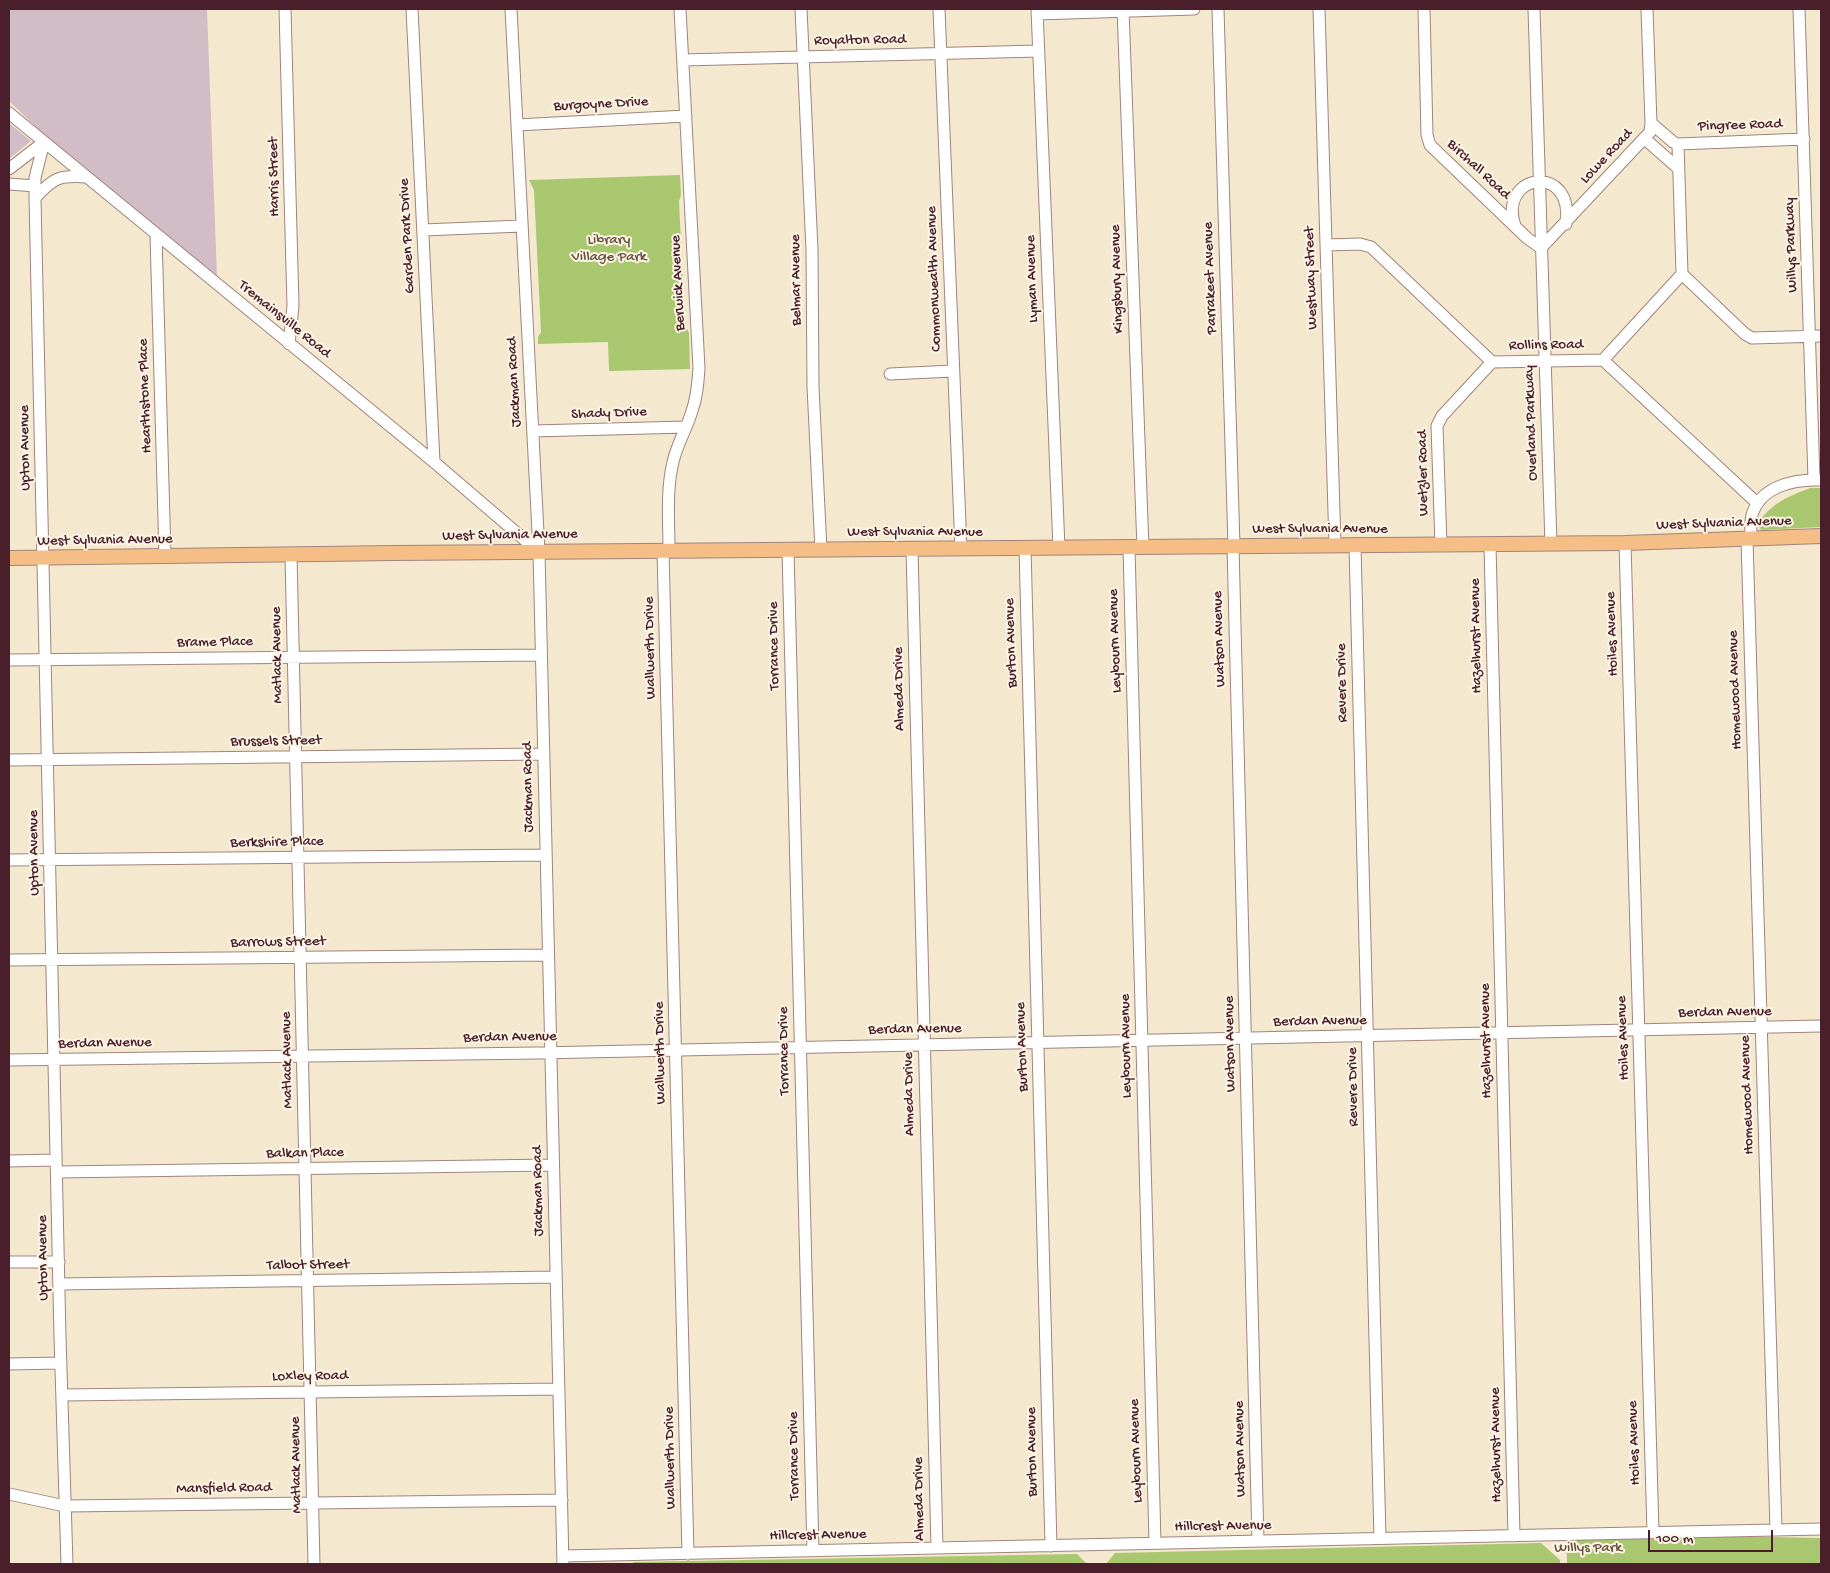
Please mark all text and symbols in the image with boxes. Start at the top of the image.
street label: Royalton Road [814,31,906,51]
street label: Burgoyne Drive [553,94,649,116]
street label: Pingree Road [1698,116,1782,136]
street label: Lowe Road [1577,126,1637,188]
street label: Birchall Road [1442,136,1514,204]
street label: Harris Street [265,137,285,217]
street label: Garden Park Drive [396,178,420,294]
street label: Willys Parkway [1781,197,1803,293]
street label: Commonwealth Avenue [923,206,947,352]
street label: Parrakeet Avenue [1200,221,1222,335]
street label: Kingsbury Avenue [1107,224,1129,334]
street label: Westway Street [1301,226,1323,330]
park label: Library Village Park [572,232,646,267]
street label: Belmar Avenue [787,234,807,326]
street label: Berwick Avenue [667,235,691,331]
street label: Lyman Avenue [1022,235,1044,323]
street label: Tremainsville Road [234,277,334,363]
street label: Jackman Road [504,336,526,428]
street label: Rollins Road [1509,336,1583,356]
street label: Hearthstone Place [135,338,157,454]
street label: Overland Parkway [1521,365,1543,481]
street label: Shady Drive [571,404,647,424]
street label: Upton Avenue [16,405,36,491]
street label: Wetzler Road [1414,430,1434,516]
street label: West Sylvania Avenue [1656,513,1792,535]
street label: West Sylvania Avenue [1252,521,1388,539]
street label: West Sylvania Avenue [847,524,983,542]
street label: West Sylvania Avenue [442,526,578,546]
street label: West Sylvania Avenue [37,531,173,551]
street label: Hazelhurst Avenue [1467,578,1487,694]
street label: Leybourn Avenue [1105,588,1127,694]
street label: Watson Avenue [1209,591,1231,687]
street label: Hoiles Avenue [1603,591,1623,677]
street label: Wallwerth Drive [641,596,661,700]
street label: Burton Avenue [1001,598,1023,688]
street label: Torrance Drive [765,601,785,691]
street label: Matlack Avenue [268,606,288,704]
street label: Homewood Avenue [1725,630,1747,750]
street label: Brame Place [177,633,253,653]
street label: Revere Drive [1333,643,1353,723]
street label: Almeda Drive [890,647,910,731]
street label: Brussels Street [230,732,322,752]
street label: Jackman Road [519,742,539,832]
street label: Upton Avenue [25,810,45,896]
street label: Berkshire Place [230,833,324,853]
street label: Barrows Street [230,933,326,953]
street label: Hazelhurst Avenue [1477,983,1497,1099]
street label: Leybourn Avenue [1117,994,1137,1098]
street label: Hoiles Avenue [1614,995,1634,1081]
street label: Watson Avenue [1221,996,1241,1092]
street label: Wallwerth Drive [651,1001,671,1105]
street label: Burton Avenue [1012,1002,1034,1092]
street label: Berdan Avenue [1678,1003,1772,1023]
street label: Torrance Drive [775,1006,795,1096]
street label: Matlack Avenue [278,1011,298,1109]
street label: Berdan Avenue [1273,1012,1367,1032]
street label: Berdan Avenue [868,1020,962,1040]
street label: Berdan Avenue [463,1028,557,1048]
street label: Berdan Avenue [58,1034,152,1054]
street label: Homewood Avenue [1737,1035,1759,1155]
street label: Revere Drive [1344,1047,1364,1127]
street label: Almeda Drive [900,1052,920,1136]
street label: Balkan Place [266,1144,344,1164]
street label: Jackman Road [529,1146,549,1236]
street label: Upton Avenue [34,1215,54,1301]
street label: Talbot Street [266,1256,350,1276]
street label: Loxley Road [272,1367,348,1387]
street label: Hazelhurst Avenue [1487,1387,1507,1503]
street label: Leybourn Avenue [1126,1398,1148,1504]
street label: Hoiles Avenue [1625,1400,1645,1486]
street label: Watson Avenue [1231,1401,1251,1497]
street label: Wallwerth Drive [661,1406,681,1510]
street label: Burton Avenue [1023,1407,1043,1497]
street label: Torrance Drive [785,1411,805,1501]
street label: Matlack Avenue [287,1416,307,1514]
street label: Almeda Drive [910,1457,930,1541]
street label: Mansfield Road [176,1479,272,1499]
street label: Hillcrest Avenue [1174,1517,1272,1537]
scale bar [1650,1520,1775,1552]
street label: Hillcrest Avenue [769,1526,867,1546]
text: 100 m [1656,1530,1693,1548]
park label: Willys Park [1554,1540,1622,1558]

